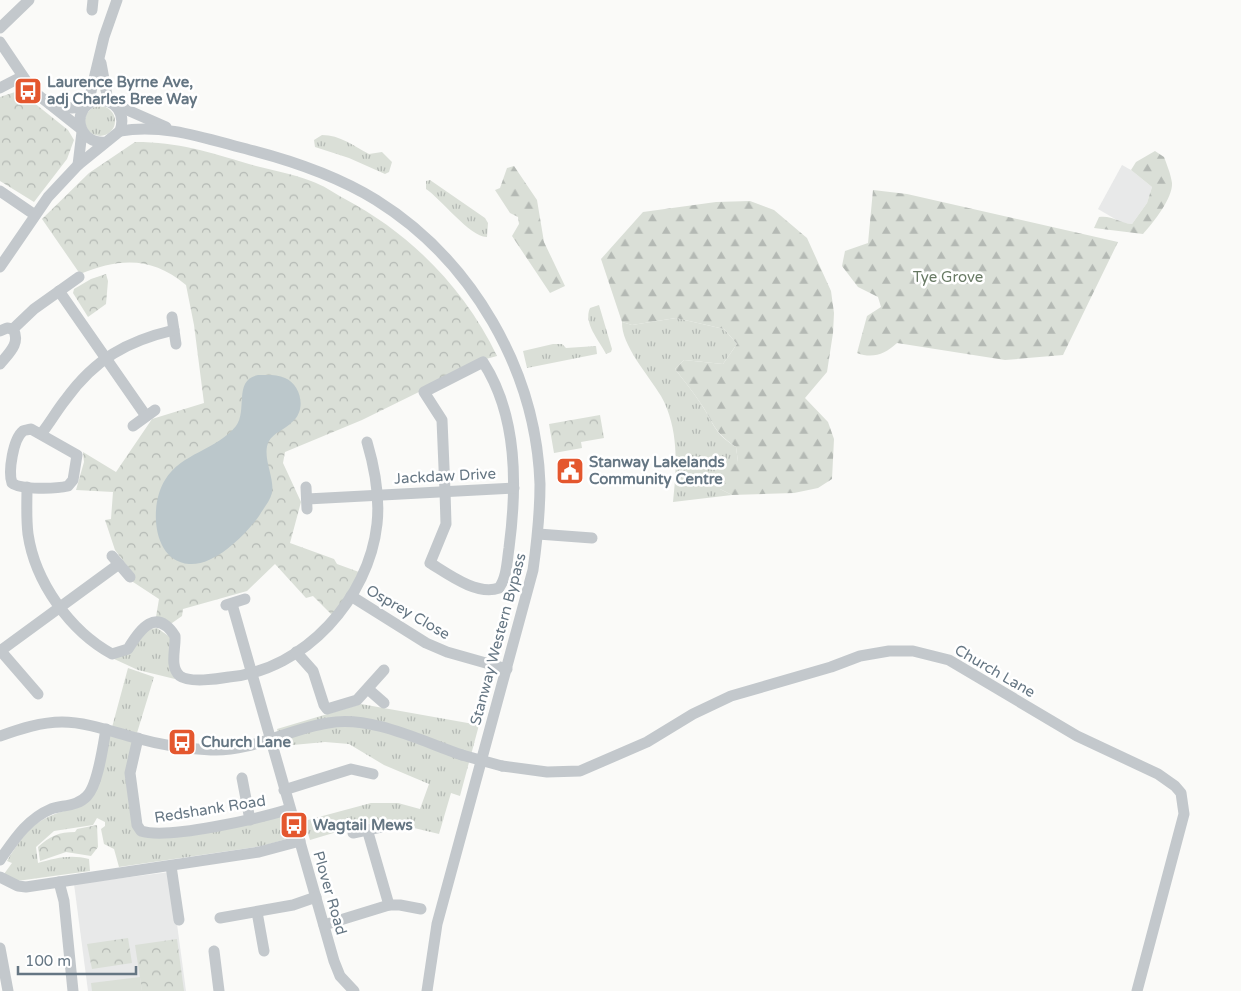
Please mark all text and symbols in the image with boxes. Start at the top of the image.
place label: Laurence Byrne Ave, adj Charles Bree Way [47,73,197,109]
bus stop icon: Laurence Byrne Ave, adj Charles Bree Way [13,76,43,106]
park label: Tye Grove [913,268,983,286]
place label: Stanway Lakelands Community Centre [589,453,725,489]
public building icon: Stanway Lakelands Community Centre [555,456,585,486]
street label: Jackdaw Drive [394,464,496,488]
street label: Stanway Western Bypass [466,551,530,727]
street label: Osprey Close [363,581,453,643]
street label: Church Lane [952,641,1038,701]
bus stop icon: Church Lane [167,727,197,757]
place label: Church Lane [201,733,291,751]
street label: Redshank Road [153,791,267,827]
bus stop icon: Wagtail Mews [279,810,309,840]
place label: Wagtail Mews [313,816,413,835]
street label: Plover Road [309,849,351,937]
scale bar [18,944,135,976]
text: 100 m [25,952,71,970]

